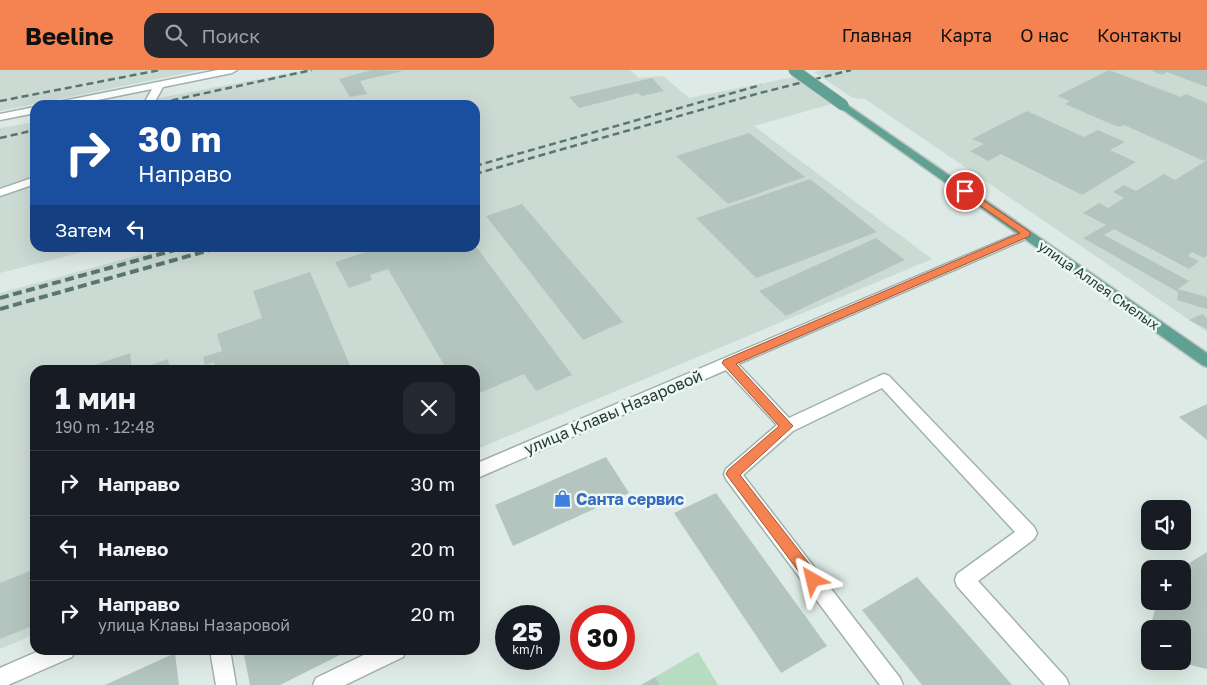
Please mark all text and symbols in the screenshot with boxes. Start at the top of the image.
search box [144,13,494,58]
text: Beeline [25,21,114,50]
icon: search [162,21,190,49]
text: Поиск [202,24,260,47]
text: Главная [842,24,912,46]
text: Карта [940,24,992,46]
text: О нас [1020,24,1069,46]
text: Контакты [1097,24,1182,46]
text: 30 m [138,118,221,160]
icon: right [55,120,120,185]
text: Направо [138,160,232,187]
pin [944,170,986,212]
icon: arrive [951,177,979,205]
icon: left [122,215,150,243]
text: Затем [55,218,112,241]
street label: улица Аллея Смелых [1035,237,1163,333]
street label: улица Клавы Назаровой [521,365,705,459]
text: 1 мин [55,380,136,416]
button: close [403,382,455,434]
text: 190 m · 12:48 [55,417,155,437]
icon: right [55,469,83,497]
text: Направо [98,472,180,495]
text: 30 m [411,472,455,495]
shop icon: Санта сервис [552,489,572,509]
place label: Санта сервис [576,489,684,509]
map controls [1141,500,1191,670]
button: sound [1141,500,1191,550]
icon: left [55,534,83,562]
text: Налево [98,537,168,560]
text: 20 m [411,537,455,560]
position arrow [786,553,838,605]
button: + [1141,560,1191,610]
text: Направо [98,592,180,615]
icon: right [55,599,83,627]
text: 20 m [411,602,455,625]
speed limit sign: 30 [570,605,635,670]
text: улица Клавы Назаровой [98,615,290,635]
text: 25 [512,616,543,647]
button: − [1141,620,1191,670]
text: km/h [512,642,543,657]

